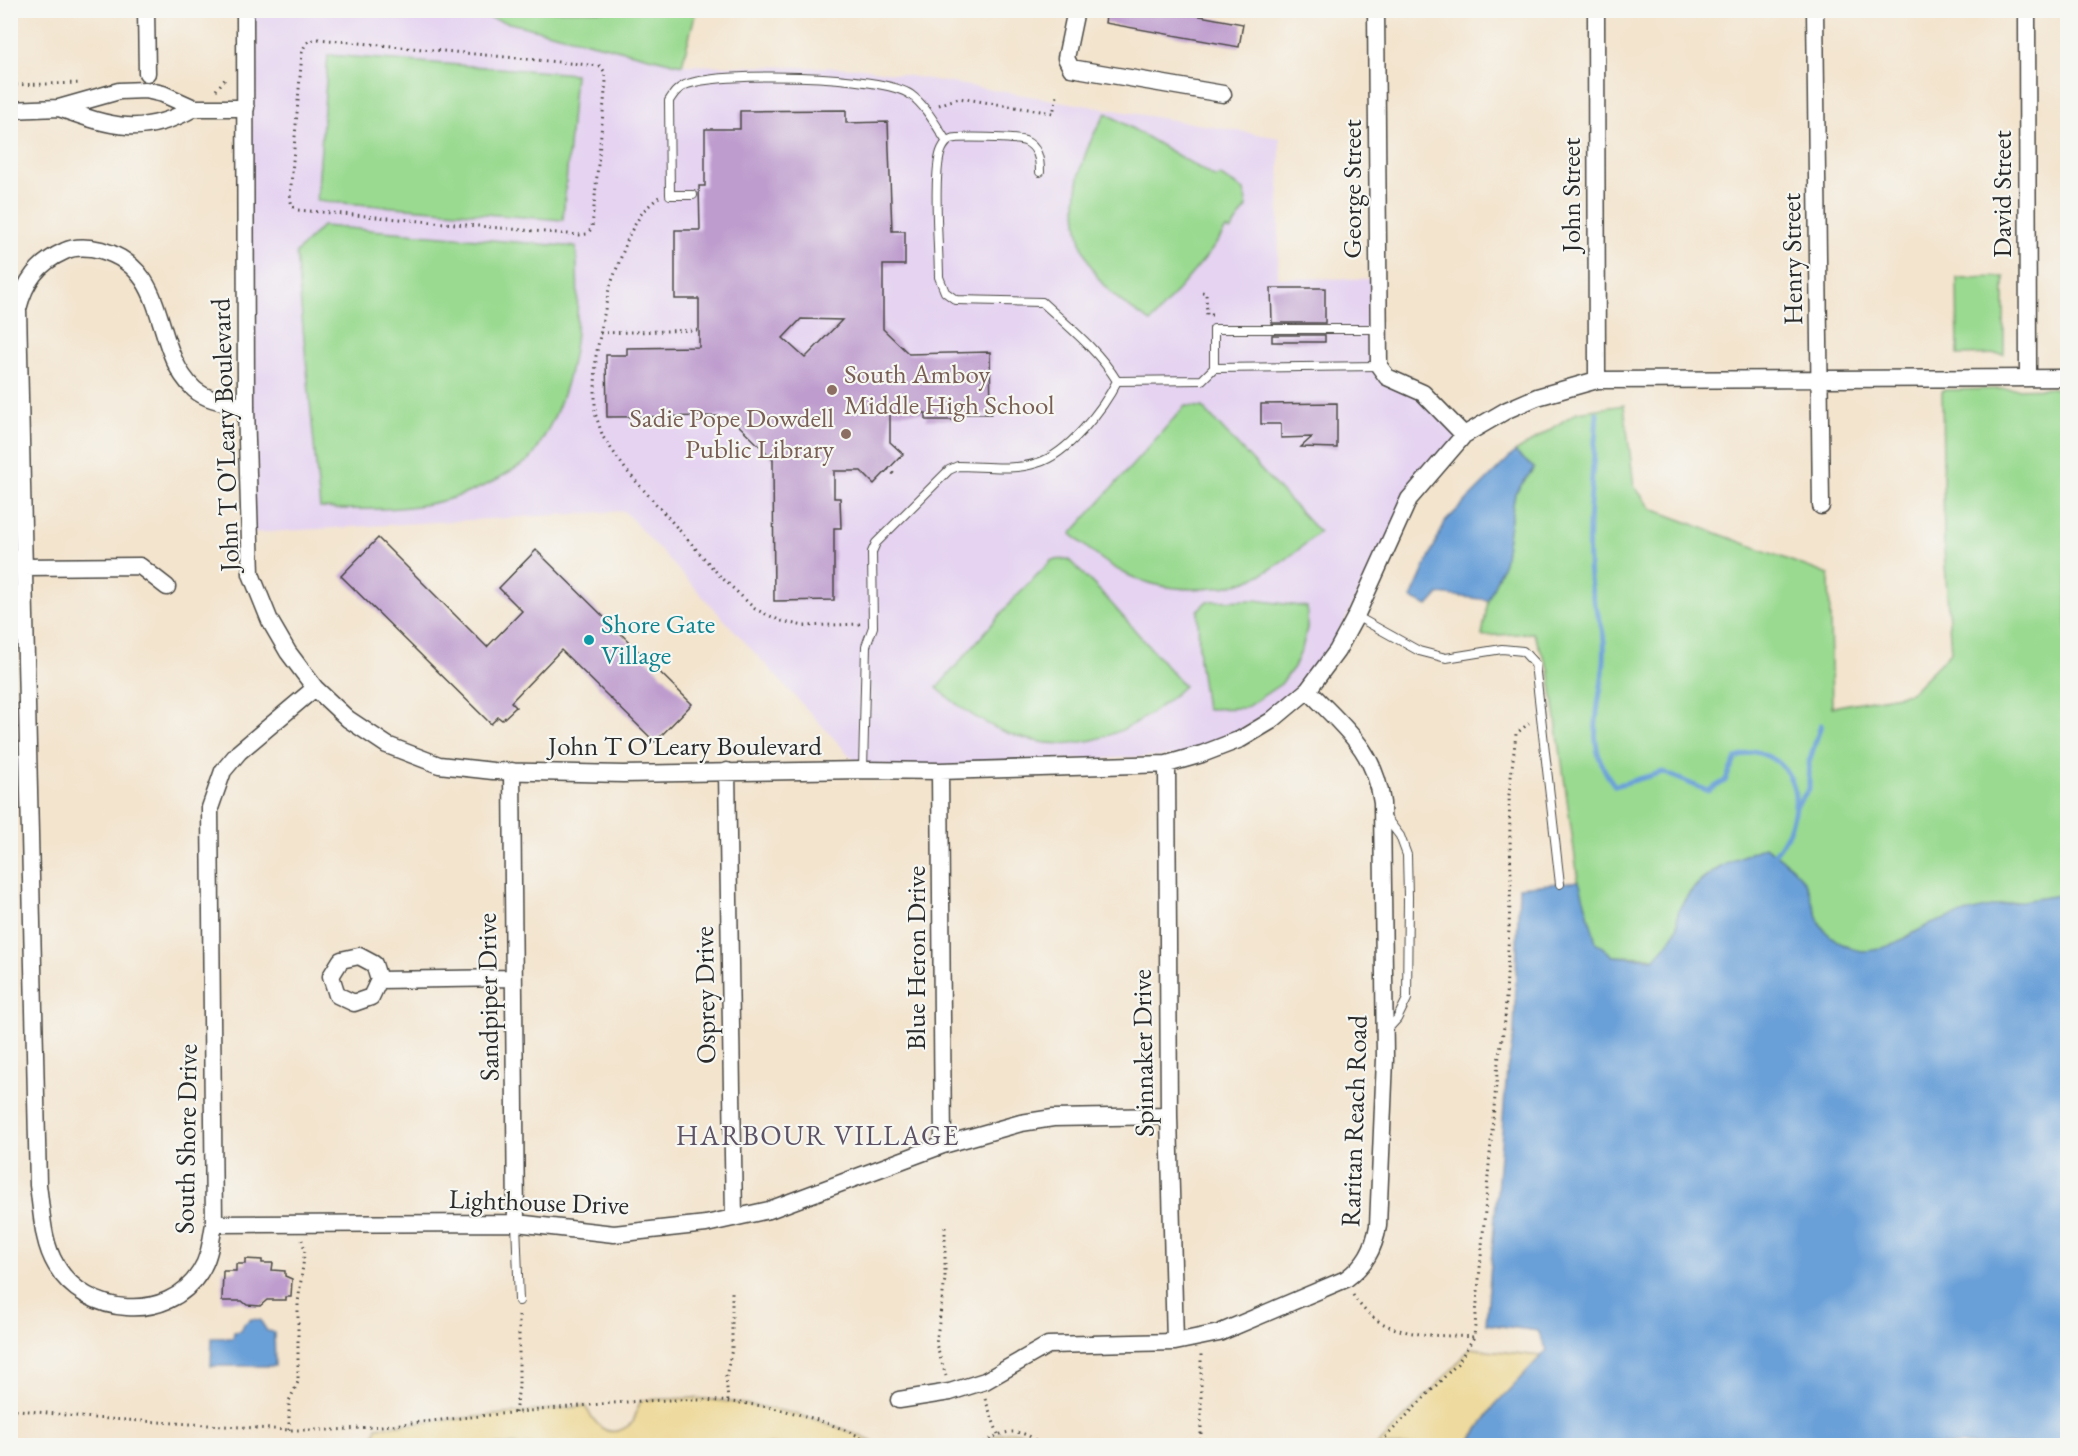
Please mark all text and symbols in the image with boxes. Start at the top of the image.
street label: George Street [1334,119,1369,259]
street label: David Street [1984,130,2019,258]
street label: John Street [1553,137,1588,255]
street label: Henry Street [1773,192,1810,325]
street label: John T O'Leary Boulevard [202,297,247,574]
place label: South Amboy Middle High School [844,356,1054,422]
marker: South Amboy Middle High School [825,383,839,397]
place label: Sadie Pope Dowdell Public Library [629,400,834,466]
marker: Sadie Pope Dowdell Public Library [839,427,853,441]
place label: Shore Gate Village [601,606,715,672]
marker: Shore Gate Village [582,633,596,647]
street label: John T O'Leary Boulevard [546,728,822,763]
street label: Blue Heron Drive [898,866,933,1050]
street label: Sandpiper Drive [469,912,506,1082]
street label: Osprey Drive [686,926,723,1064]
street label: Spinnaker Drive [1124,969,1161,1137]
street label: Raritan Reach Road [1332,1014,1375,1227]
street label: South Shore Drive [166,1044,205,1234]
district label: HARBOUR VILLAGE [676,1117,960,1153]
street label: Lighthouse Drive [448,1181,630,1222]

